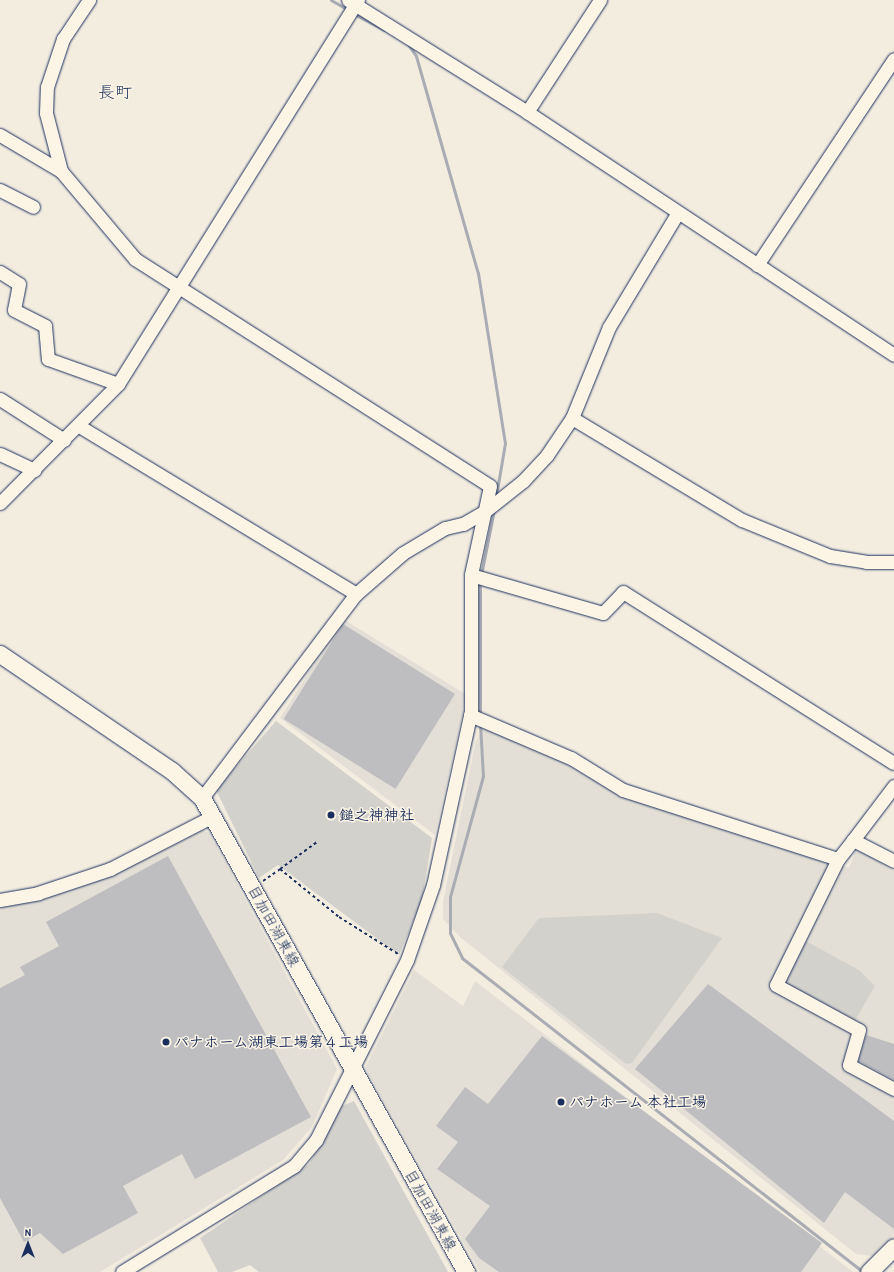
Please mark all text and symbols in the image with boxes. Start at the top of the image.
district label: 長町 [98,82,132,102]
place label: 鎚之神神社 [339,806,414,824]
marker: 鎚之神神社 [326,810,336,820]
street label: 目加田湖東線 [244,882,304,970]
place label: パナホーム湖東工場第４工場 [174,1033,369,1051]
marker: パナホーム湖東工場第４工場 [161,1037,171,1047]
place label: パナホーム 本社工場 [569,1093,707,1111]
marker: パナホーム 本社工場 [556,1097,566,1107]
street label: 目加田湖東線 [401,1166,461,1254]
north arrow [8,1224,48,1264]
text: N [25,1225,31,1239]

